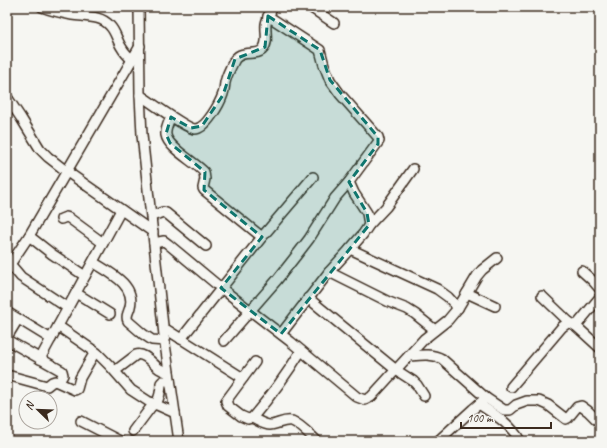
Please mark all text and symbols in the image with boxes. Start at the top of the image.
north arrow [18,390,58,430]
text: N [21,398,37,412]
scale bar [461,404,551,430]
text: 100 m [467,410,494,426]

